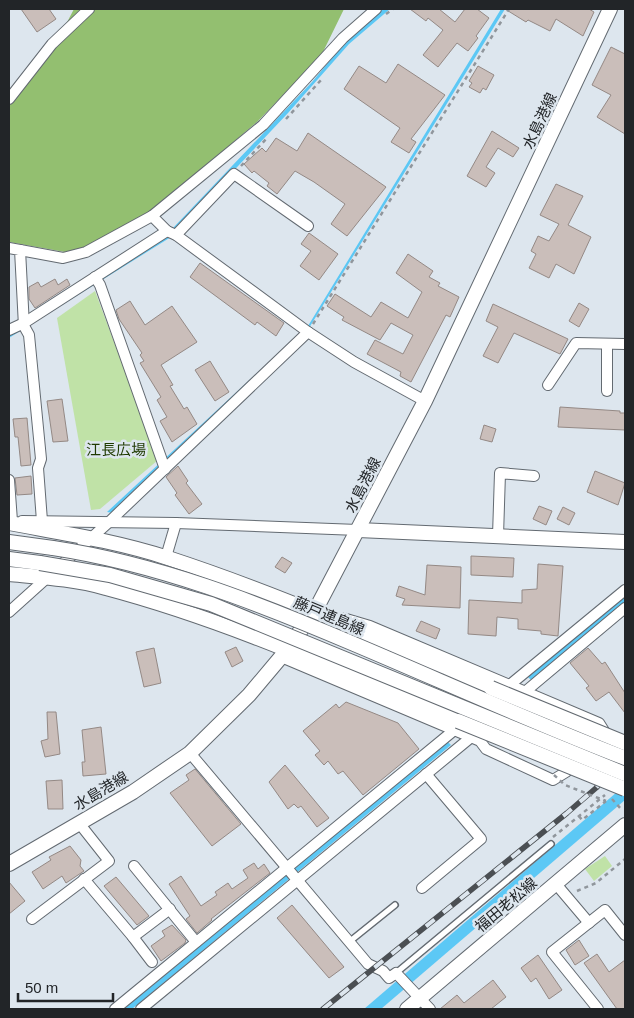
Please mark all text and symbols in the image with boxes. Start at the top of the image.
street label: 水島港線 [519,90,560,152]
park label: 江長広場 [86,441,146,458]
street label: 水島港線 [341,454,384,515]
street label: 藤戸連島線 [291,593,367,638]
street label: 水島港線 [71,768,131,813]
street label: 福田老松線 [471,874,540,935]
scale bar [18,970,112,1002]
text: 50 m [25,979,58,996]

